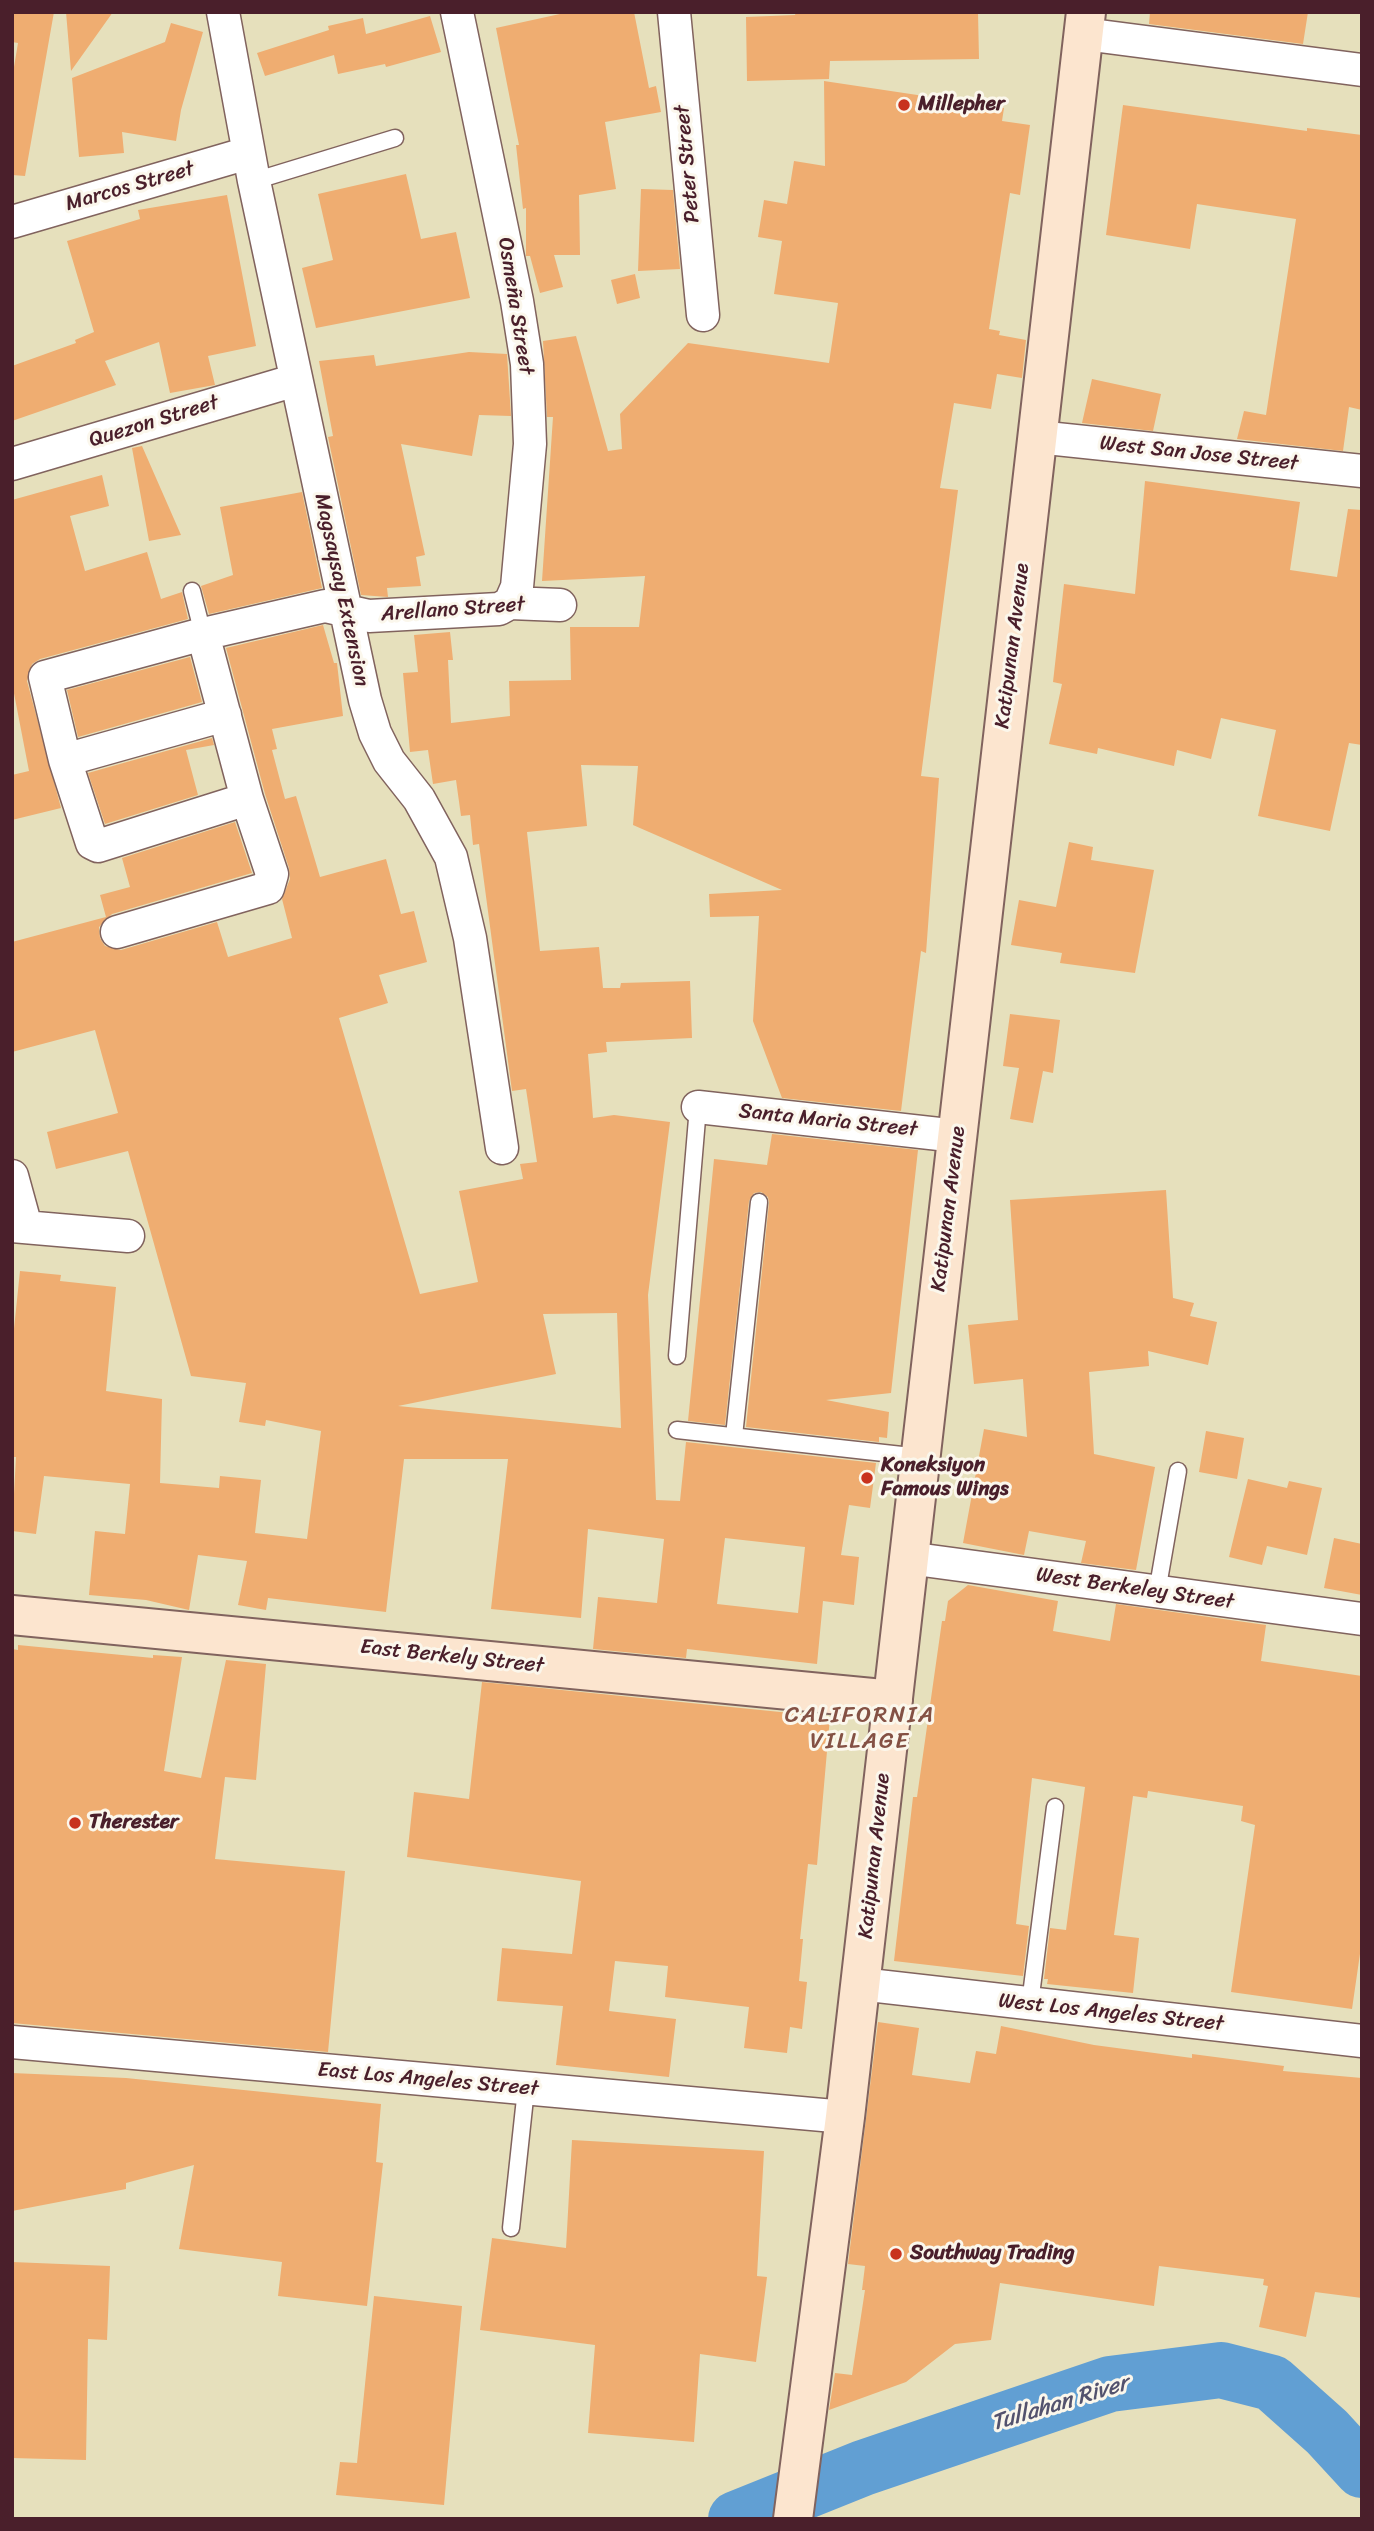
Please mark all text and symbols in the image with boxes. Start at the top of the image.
place label: Millepher [918,92,1005,118]
marker: Millepher [896,97,912,113]
street label: Peter Street [670,104,706,224]
street label: Marcos Street [63,157,197,217]
street label: Osmeña Street [492,236,538,376]
street label: Quezon Street [86,390,222,454]
street label: West San Jose Street [1099,431,1299,477]
street label: Magsaysay Extension [308,491,374,689]
street label: Katipunan Avenue [990,562,1036,730]
street label: Arellano Street [380,592,526,628]
street label: Santa Maria Street [738,1099,918,1143]
street label: Katipunan Avenue [926,1125,972,1293]
place label: Koneksiyon Famous Wings [881,1453,1009,1503]
marker: Koneksiyon Famous Wings [859,1470,875,1486]
street label: West Berkeley Street [1035,1563,1235,1615]
street label: East Berkely Street [359,1635,545,1679]
district label: CALIFORNIA VILLAGE [787,1702,933,1756]
street label: Katipunan Avenue [854,1772,896,1940]
place label: Therester [89,1810,178,1836]
marker: Therester [67,1815,83,1831]
street label: West Los Angeles Street [997,1989,1225,2037]
street label: East Los Angeles Street [317,2058,539,2102]
place label: Southway Trading [910,2241,1075,2267]
marker: Southway Trading [888,2246,904,2262]
water label: Tullahan River [988,2370,1132,2438]

